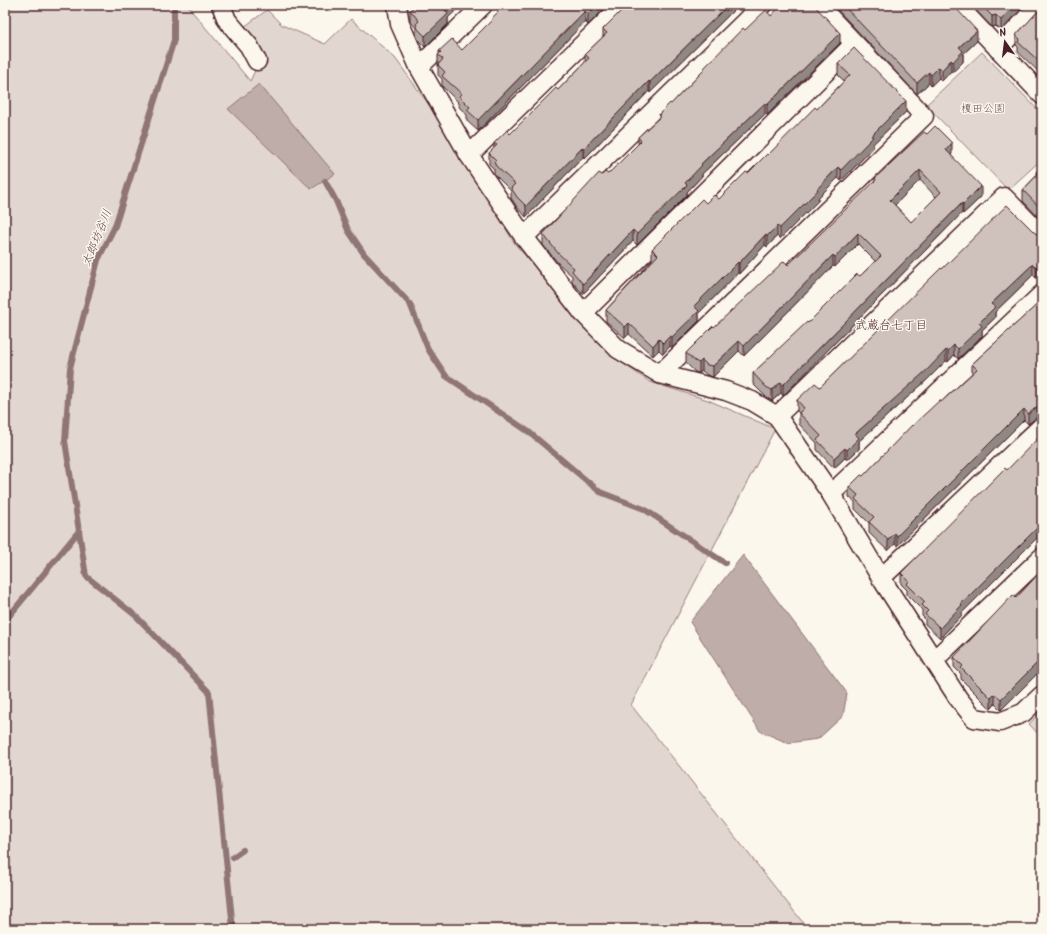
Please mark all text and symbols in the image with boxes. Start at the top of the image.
north arrow [985,22,1025,62]
text: N [997,24,1008,43]
park label: 榎田公園 [961,100,1005,118]
water label: 太郎坊谷川 [77,207,117,269]
district label: 武蔵台七丁目 [855,316,927,335]

